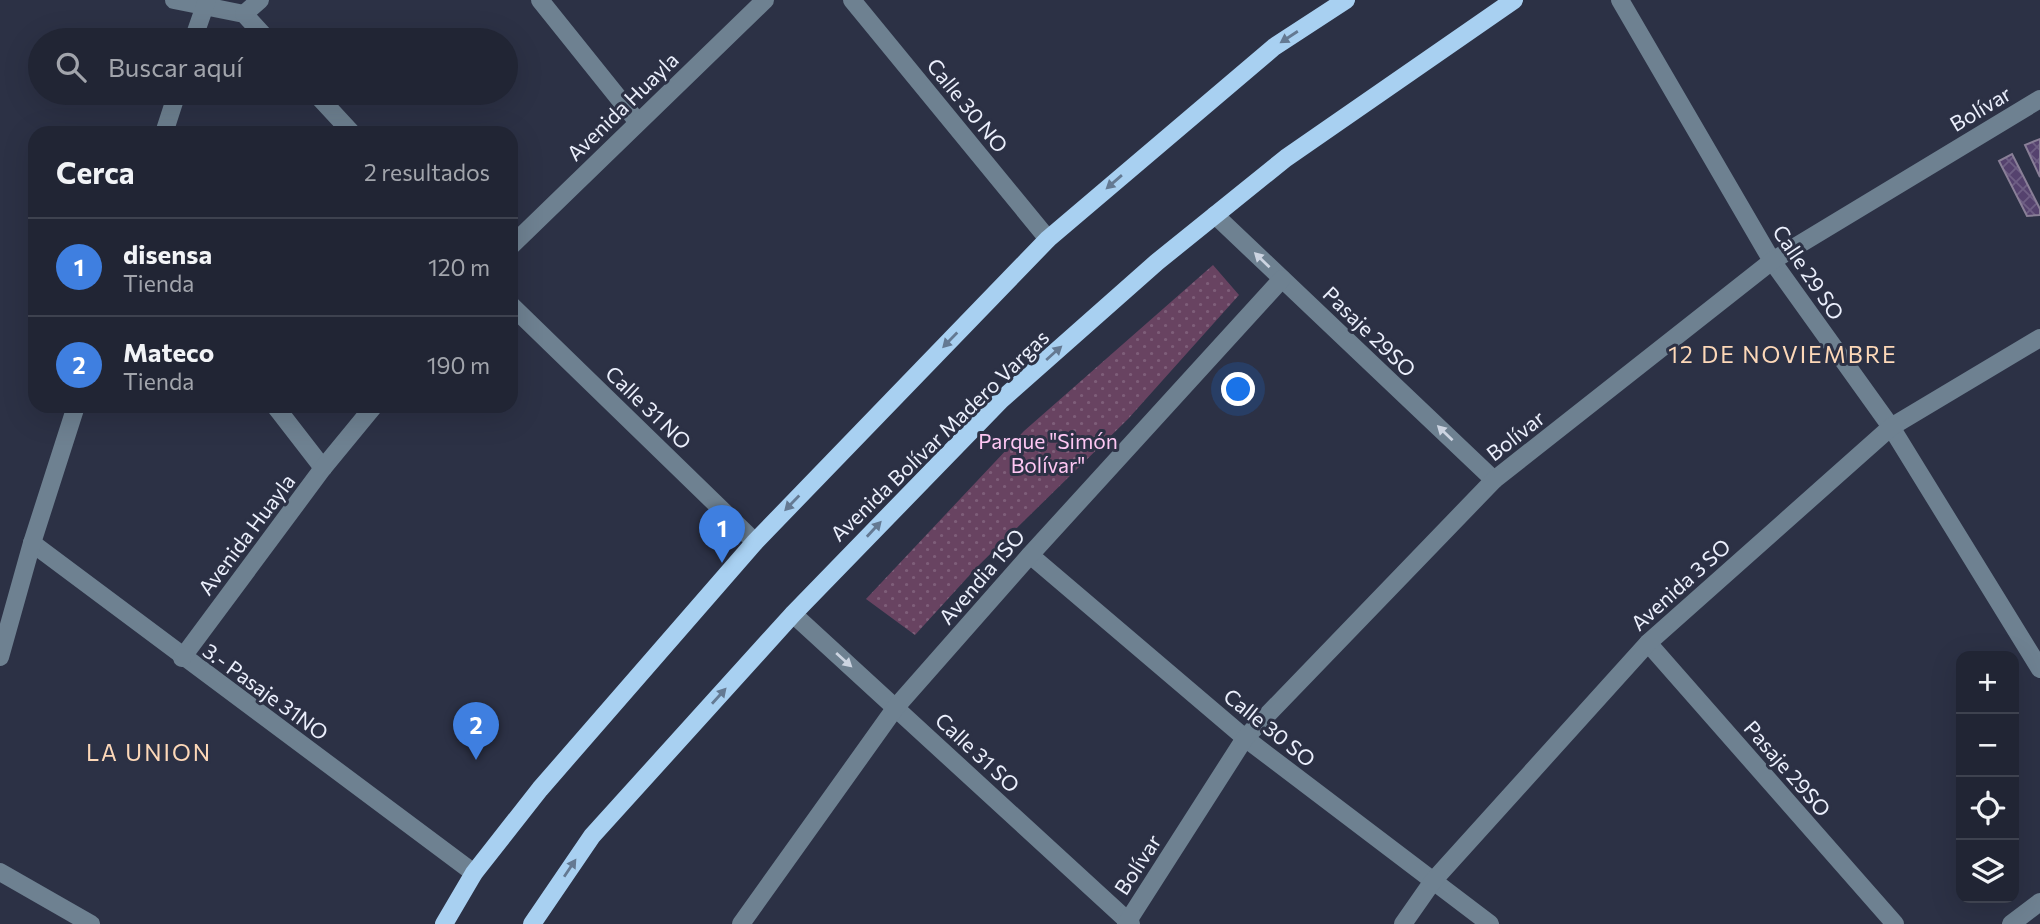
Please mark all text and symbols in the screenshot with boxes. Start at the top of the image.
search box [28,28,518,105]
one-way arrow [1280,30,1298,44]
street label: Avenida Huayla [561,47,683,165]
icon: search [52,48,90,86]
text: Buscar aquí [108,51,243,82]
street label: Calle 30 NO [922,53,1014,157]
street label: Bolívar [1945,80,2015,136]
text: Cerca [56,153,135,190]
text: 2 resultados [364,158,490,186]
one-way arrow [1105,174,1122,189]
street label: Calle 29 SO [1768,220,1850,324]
text: disensa [123,238,212,269]
one-way arrow [1254,252,1271,268]
text: 1 [74,253,84,281]
text: 120 m [428,253,490,281]
text: Tienda [123,269,194,297]
street label: Pasaje 29SO [1319,281,1421,381]
street label: Avenida Bolívar Madero Vargas [825,324,1053,546]
one-way arrow [942,331,959,347]
text: Mateco [123,336,214,367]
district label: 12 DE NOVIEMBRE [1668,340,1898,368]
one-way arrow [1045,345,1063,361]
text: 2 [72,351,86,379]
text: 190 m [427,351,490,379]
street label: Calle 31 NO [601,360,697,454]
text: Tienda [123,367,194,395]
your location [1221,372,1255,406]
street label: Bolívar [1481,405,1549,465]
one-way arrow [1437,426,1454,442]
park label: Parque "Simón Bolívar" [978,428,1118,477]
street label: Avenida Huayla [192,469,300,599]
one-way arrow [784,494,800,511]
pin: 1 [699,505,745,563]
one-way arrow [865,521,881,538]
street label: Avendia 1SO [933,523,1029,629]
street label: Avenida 3 SO [1625,533,1735,635]
street label: 3.- Pasaje 31NO [199,637,333,745]
map controls [1956,651,2019,903]
button: + [1956,651,2019,714]
one-way arrow [835,652,853,668]
street label: Calle 30 SO [1219,683,1321,771]
one-way arrow [711,687,727,705]
pin: 2 [453,702,499,760]
street label: Calle 31 SO [931,707,1025,797]
button: − [1956,714,2019,777]
street label: Pasaje 29SO [1740,715,1836,821]
district label: LA UNION [86,738,212,766]
button: locate [1956,777,2019,840]
street label: Bolívar [1108,829,1166,899]
button: layers [1956,840,2019,903]
one-way arrow [563,859,577,877]

